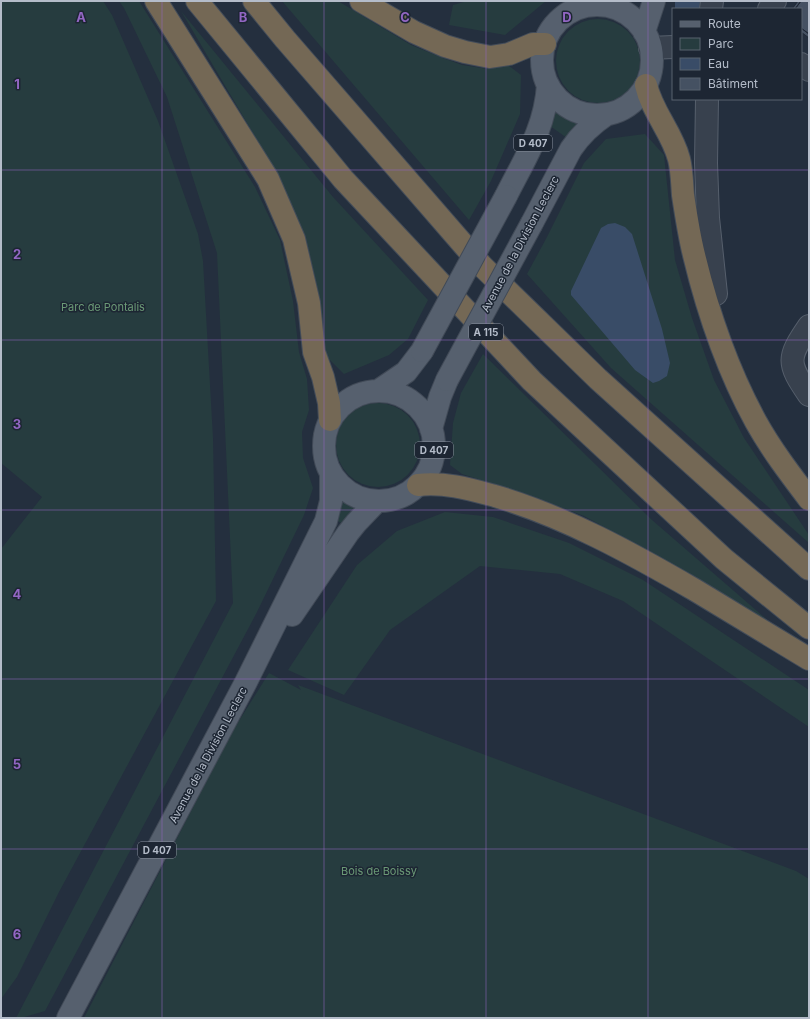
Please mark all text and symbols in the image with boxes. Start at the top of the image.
legend [672,8,802,100]
text: A [76,9,86,25]
text: B [239,9,248,25]
text: C [400,9,410,25]
text: D [562,9,572,25]
text: Route [708,16,741,31]
text: Parc [708,36,734,51]
text: Eau [708,56,729,71]
text: 1 [14,76,20,92]
text: Bâtiment [708,76,758,91]
road number: D 407 [514,135,552,151]
street label: Avenue de la Division Leclerc [478,173,562,315]
text: 2 [13,246,21,262]
park label: Parc de Pontalis [61,300,145,314]
road number: A 115 [469,324,503,340]
text: 3 [13,416,21,432]
road number: D 407 [415,442,453,458]
text: 4 [13,586,22,602]
street label: Avenue de la Division Leclerc [166,684,250,826]
text: 5 [13,756,21,772]
road number: D 407 [138,842,176,858]
park label: Bois de Boissy [341,864,417,878]
text: 6 [13,926,21,942]

